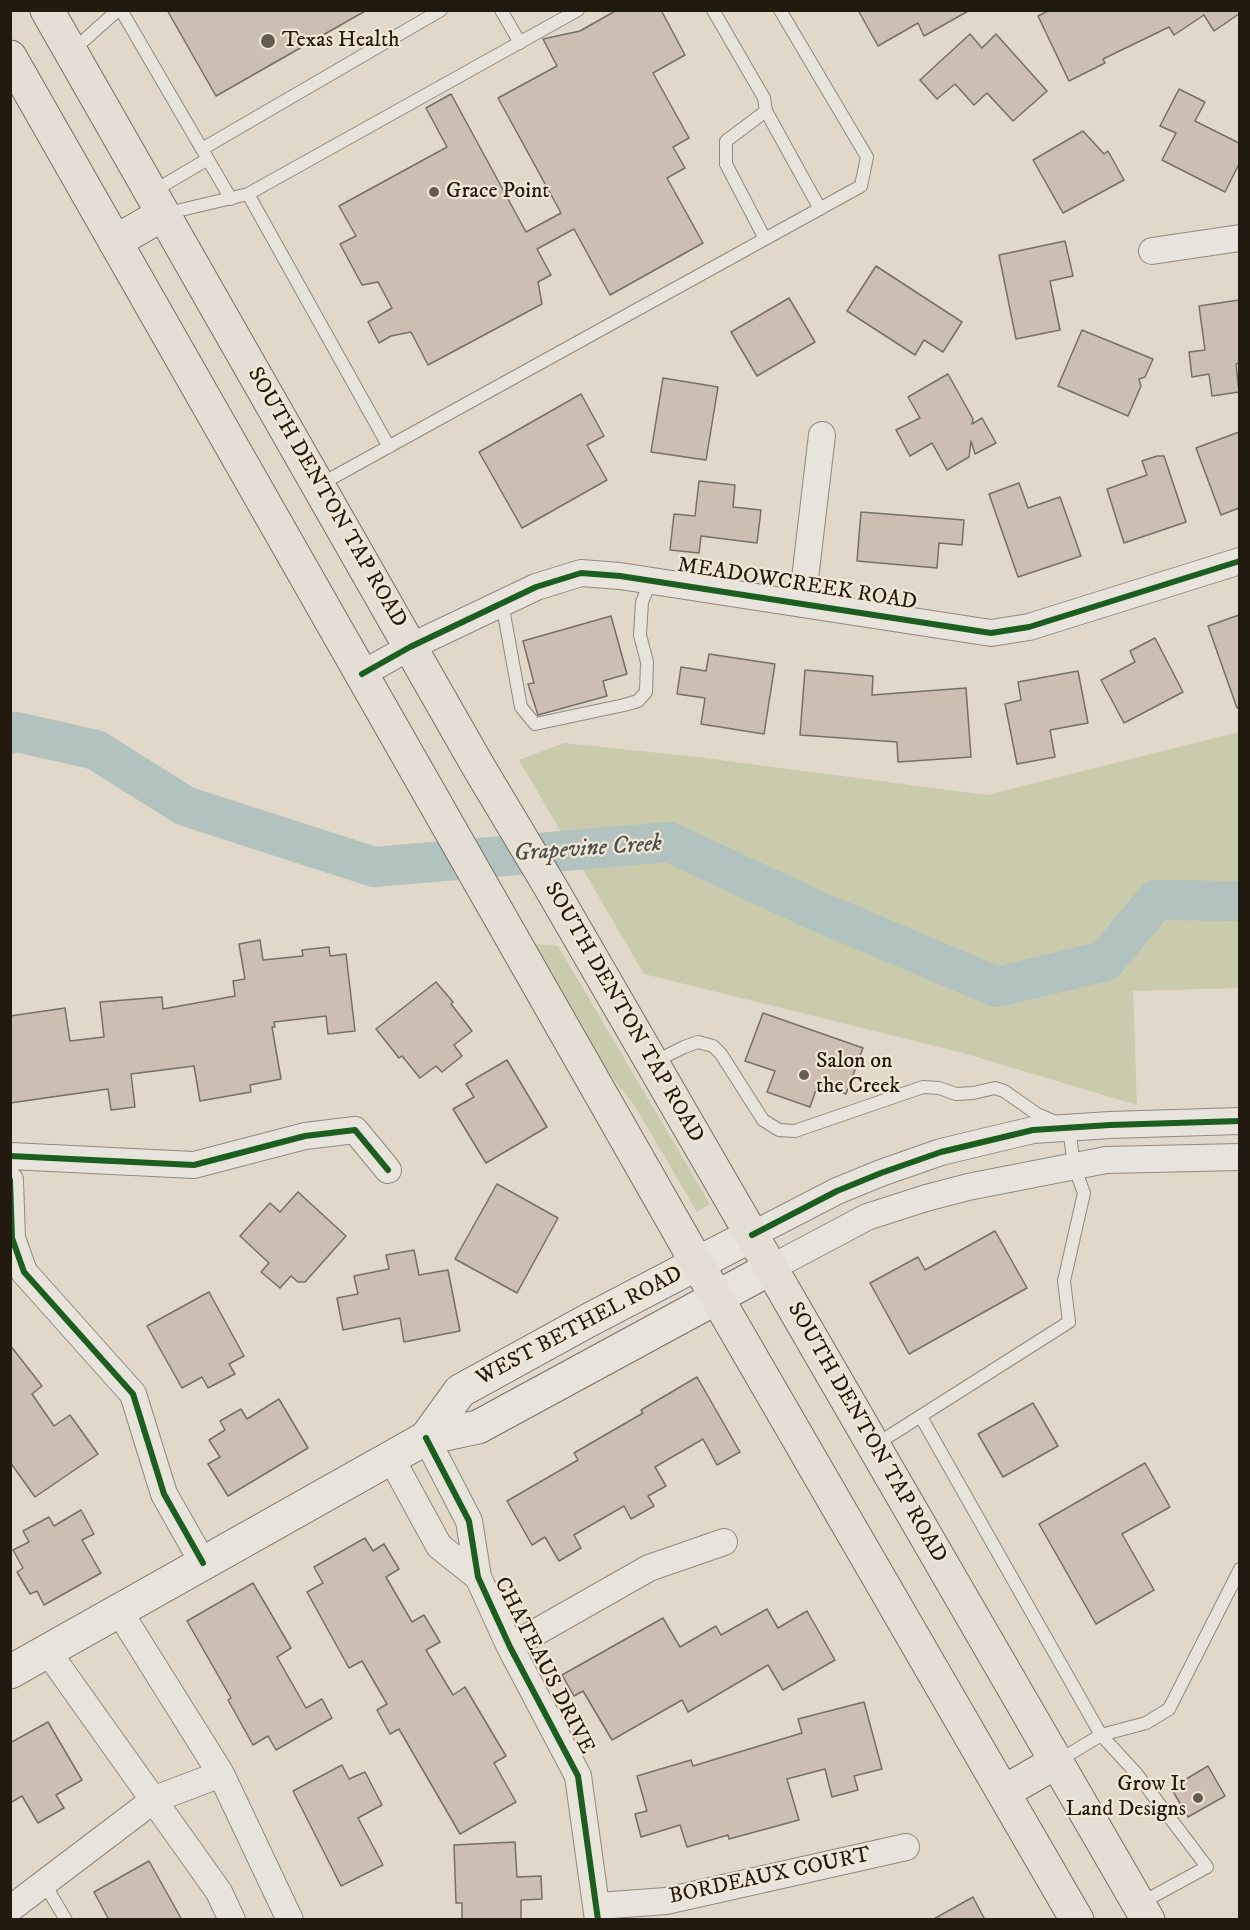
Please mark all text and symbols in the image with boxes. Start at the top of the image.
place label: Texas Health [282,28,399,54]
marker: Texas Health [259,32,277,50]
place label: Grace Point [446,179,549,205]
marker: Grace Point [427,185,441,199]
street label: SOUTH DENTON TAP ROAD [241,363,411,633]
street label: MEADOWCREEK ROAD [675,553,919,617]
water label: Grapevine Creek [513,830,663,870]
street label: SOUTH DENTON TAP ROAD [538,878,708,1148]
place label: Salon on the Creek [816,1049,900,1100]
marker: Salon on the Creek [797,1068,811,1082]
street label: WEST BETHEL ROAD [472,1261,688,1393]
street label: SOUTH DENTON TAP ROAD [781,1298,951,1568]
street label: CHATEAUS DRIVE [487,1573,599,1759]
place label: Grow It Land Designs [1066,1772,1186,1824]
marker: Grow It Land Designs [1191,1791,1205,1805]
street label: BORDEAUX COURT [667,1843,873,1911]

